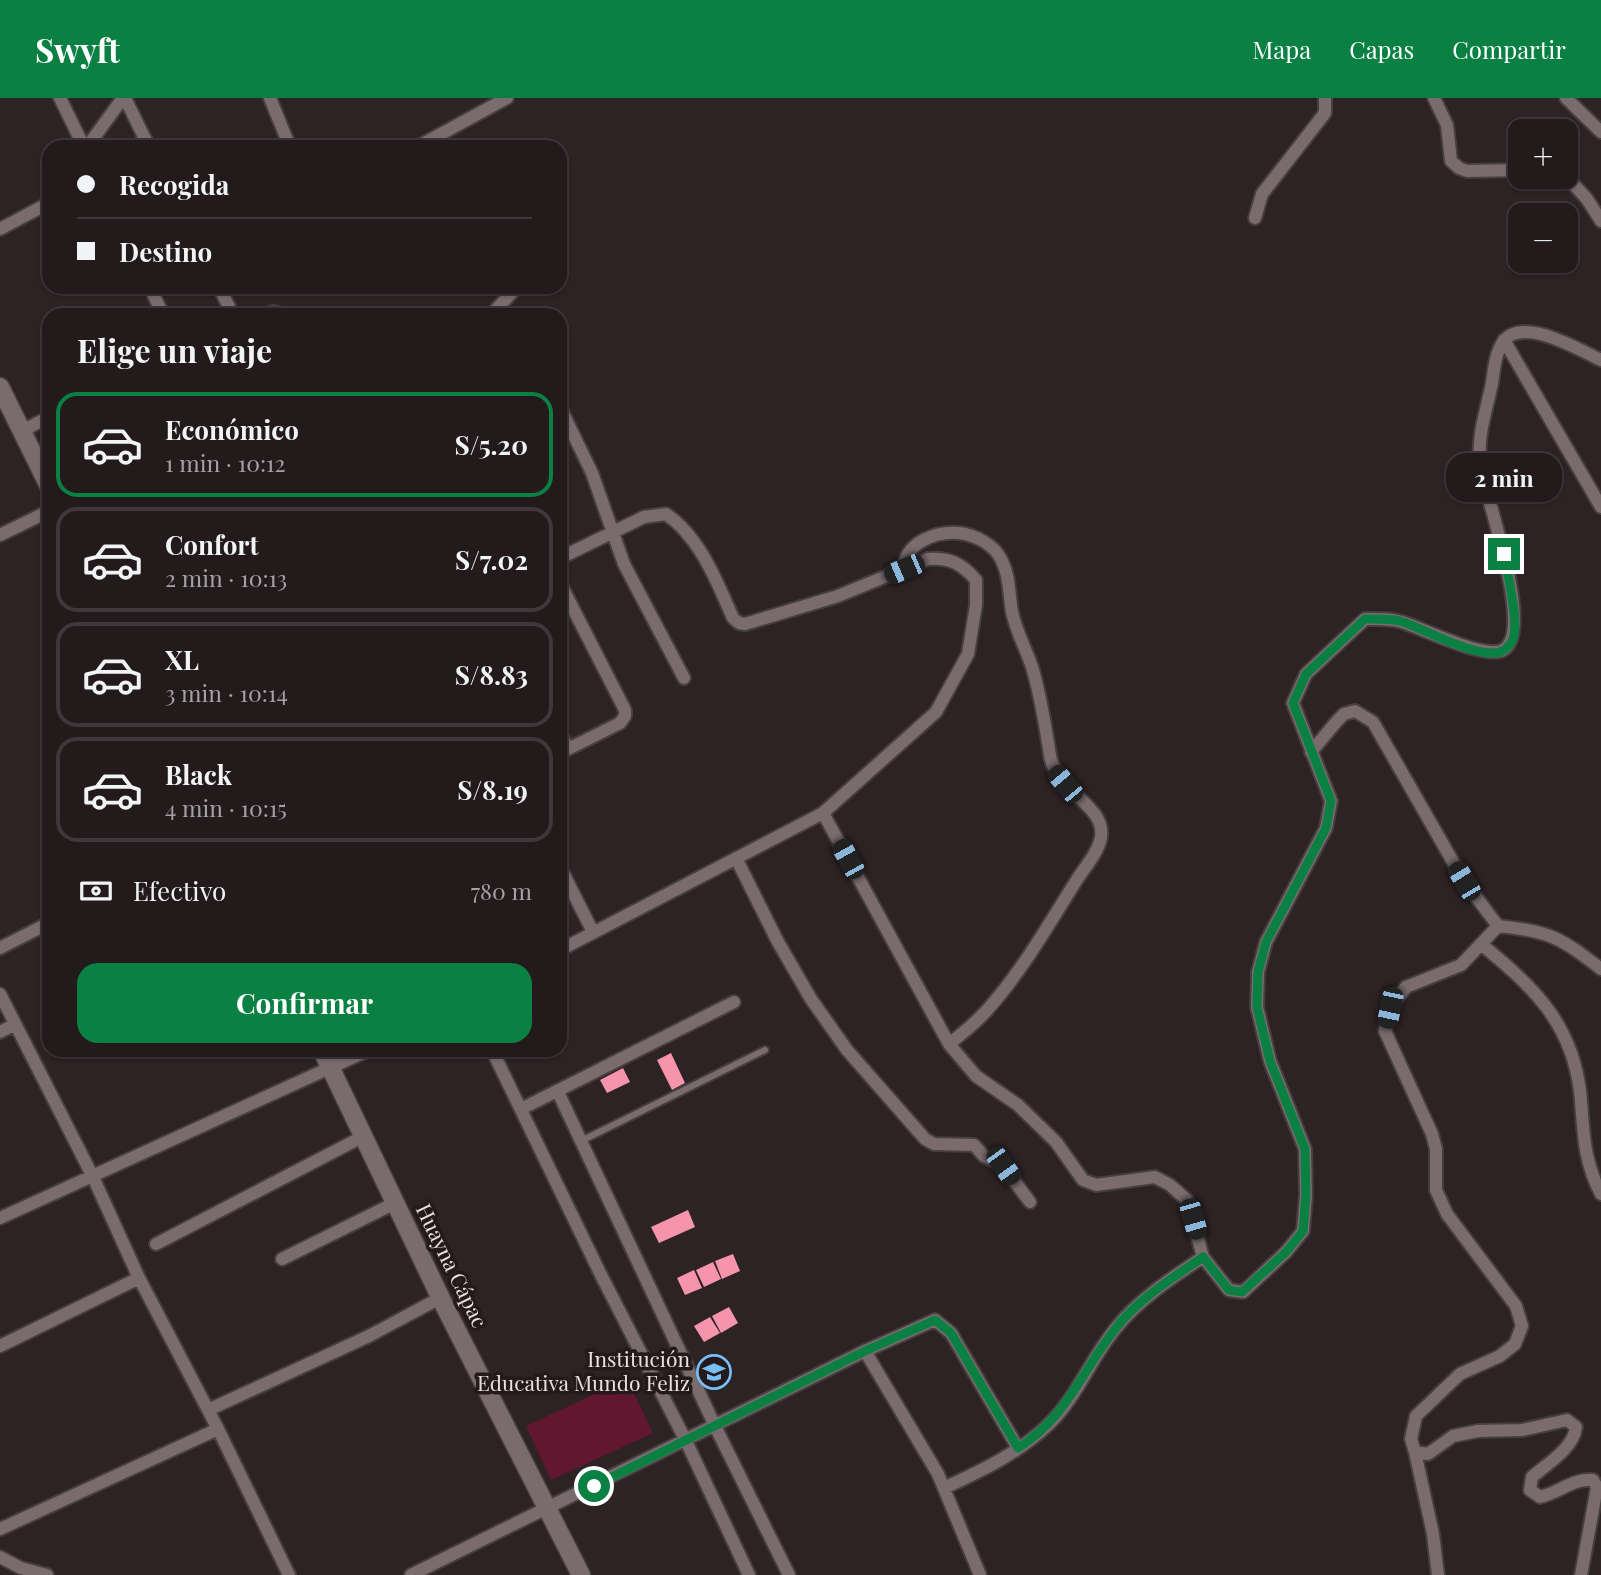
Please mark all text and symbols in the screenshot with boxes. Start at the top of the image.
text: Swyft [35,27,120,71]
text: Mapa [1253,33,1311,65]
text: Capas [1349,33,1414,65]
text: Compartir [1452,33,1566,65]
map controls [1508,119,1578,273]
button: + [1508,119,1578,189]
text: Recogida [119,167,229,202]
button: − [1508,203,1578,273]
text: Destino [119,234,212,269]
text: Elige un viaje [77,328,272,371]
text: Económico [165,412,299,447]
icon: car [81,413,144,476]
text: S/5.20 [455,427,528,462]
text: 1 min · 10:12 [165,447,286,478]
callout: 2 min [1446,452,1562,502]
text: 2 min [1474,462,1534,493]
text: Confort [165,527,259,562]
icon: car [81,528,144,591]
route end [1488,538,1520,570]
text: S/7.02 [455,542,528,577]
car [881,551,928,587]
text: 2 min · 10:13 [165,562,287,593]
text: XL [165,642,199,677]
icon: car [81,643,144,706]
text: S/8.83 [455,657,528,692]
text: 3 min · 10:14 [165,677,288,708]
text: Black [165,757,232,792]
icon: car [81,758,144,821]
car [1044,761,1087,807]
text: S/8.19 [457,772,528,807]
text: 4 min · 10:15 [165,792,287,823]
car [829,836,868,882]
car [1445,858,1484,904]
icon: cash [77,872,115,910]
text: Efectivo [133,873,226,908]
text: 780 m [471,875,532,906]
button: Confirmar [77,963,532,1043]
car [1376,985,1405,1031]
car [983,1143,1024,1189]
car [1178,1196,1209,1242]
street label: Huayna Cápac [411,1199,495,1332]
place label: Institución Educativa Mundo Feliz [477,1344,690,1396]
school or university icon: Institución Educativa Mundo Feliz [695,1353,733,1391]
route start [578,1470,610,1502]

